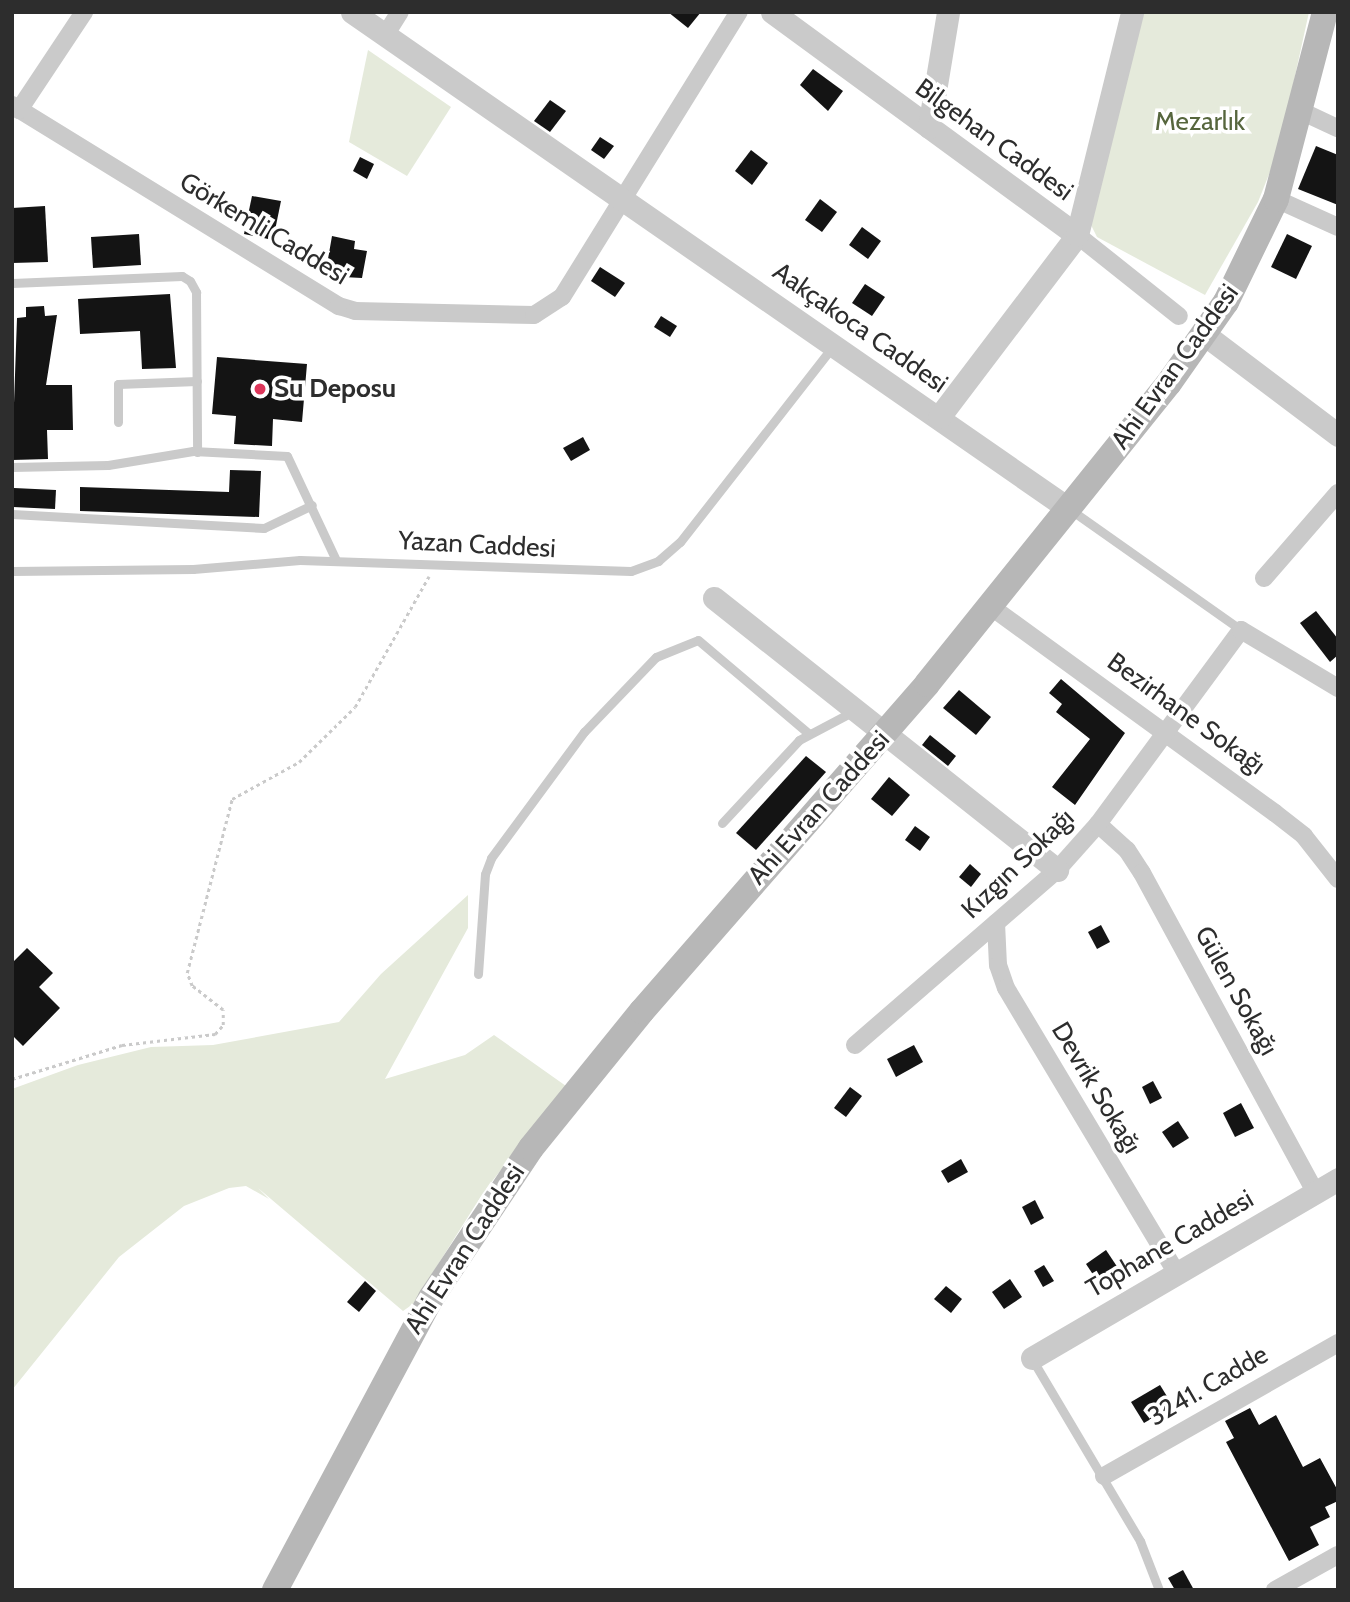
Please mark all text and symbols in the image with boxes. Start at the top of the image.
street label: Bilgehan Caddesi [909,72,1079,208]
park label: Mezarlık [1155,106,1245,138]
street label: Görkemli Caddesi [174,166,354,292]
street label: Aakçakoca Caddesi [767,256,953,400]
street label: Ahi Evran Caddesi [1105,278,1245,456]
place label: Su Deposu [274,373,396,405]
marker: Su Deposu [252,381,268,397]
street label: Yazan Caddesi [398,525,556,565]
street label: Bezirhane Sokağı [1101,646,1271,782]
street label: Ahi Evran Caddesi [742,725,896,891]
street label: Kızgın Sokağı [955,803,1081,925]
street label: Gülen Sokağı [1188,921,1284,1061]
street label: Devrik Sokağı [1045,1017,1147,1159]
street label: Ahi Evran Caddesi [399,1158,531,1340]
street label: Tophane Caddesi [1081,1184,1259,1304]
street label: 3241. Cadde [1143,1339,1273,1433]

